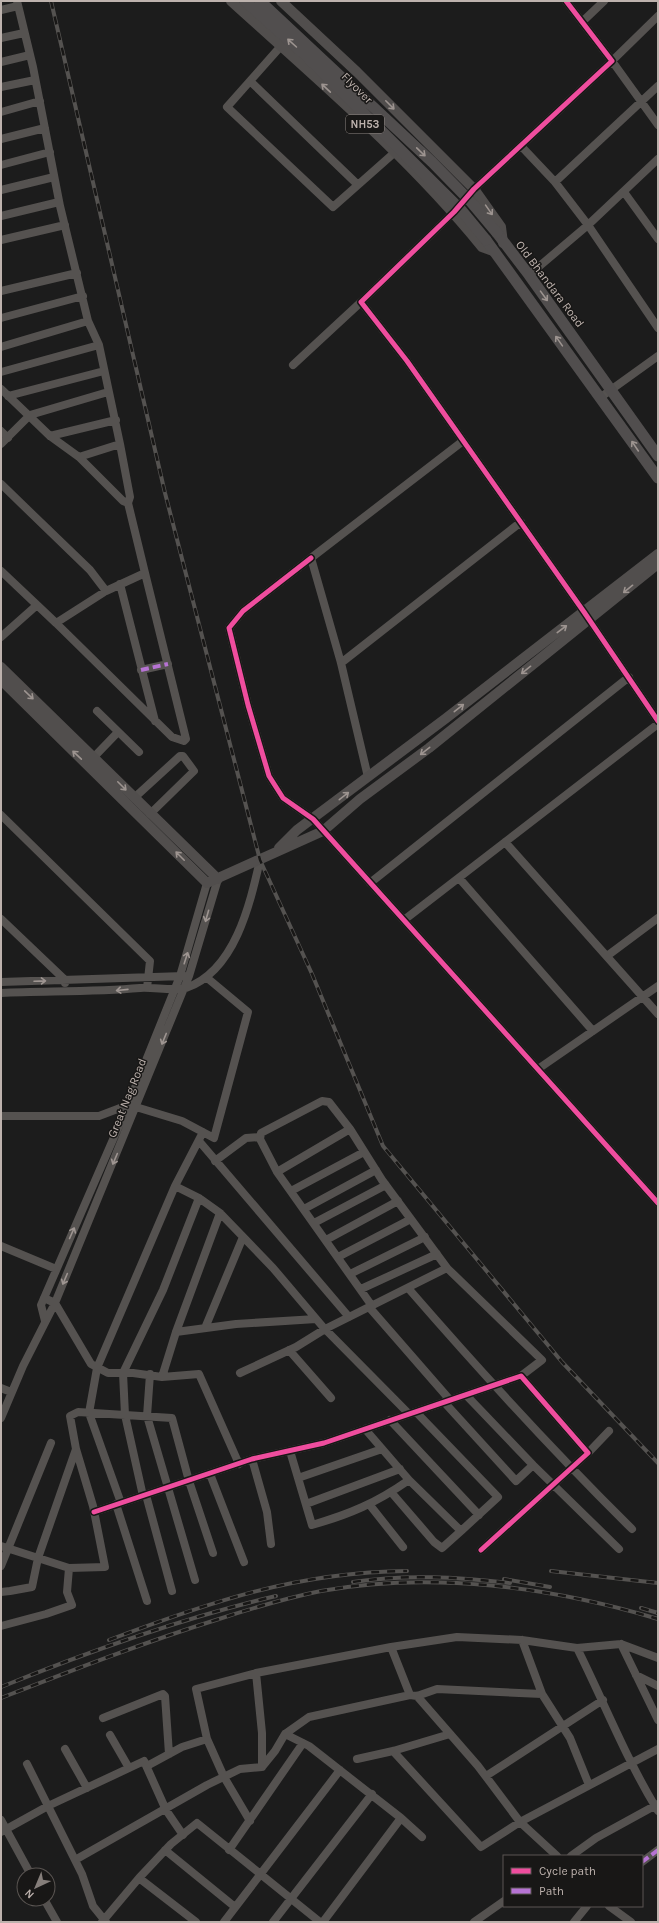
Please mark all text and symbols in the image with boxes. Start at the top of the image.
one-way arrow [287,39,297,48]
street label: Flyover [338,69,376,107]
one-way arrow [321,83,331,93]
one-way arrow [385,100,395,110]
road number: NH53 [346,115,384,133]
one-way arrow [416,147,426,157]
one-way arrow [485,204,493,215]
street label: Old Bhandara Road [513,238,587,330]
one-way arrow [540,290,548,301]
one-way arrow [555,335,563,346]
one-way arrow [631,441,639,452]
one-way arrow [622,584,633,593]
one-way arrow [556,625,567,633]
one-way arrow [521,665,532,674]
one-way arrow [24,690,34,700]
one-way arrow [453,704,464,713]
one-way arrow [419,747,430,755]
one-way arrow [72,750,82,760]
one-way arrow [117,781,127,791]
one-way arrow [338,791,349,800]
one-way arrow [175,851,184,861]
one-way arrow [203,910,210,923]
one-way arrow [183,952,190,965]
one-way arrow [33,977,46,985]
one-way arrow [116,986,129,993]
one-way arrow [160,1033,167,1045]
street label: Great Nag Road [105,1056,149,1140]
one-way arrow [110,1153,118,1165]
one-way arrow [68,1228,76,1240]
one-way arrow [61,1273,68,1285]
legend [503,1855,643,1907]
text: Cycle path [539,1864,596,1878]
north arrow [16,1867,56,1907]
text: Path [539,1884,564,1898]
text: N [22,1886,37,1901]

